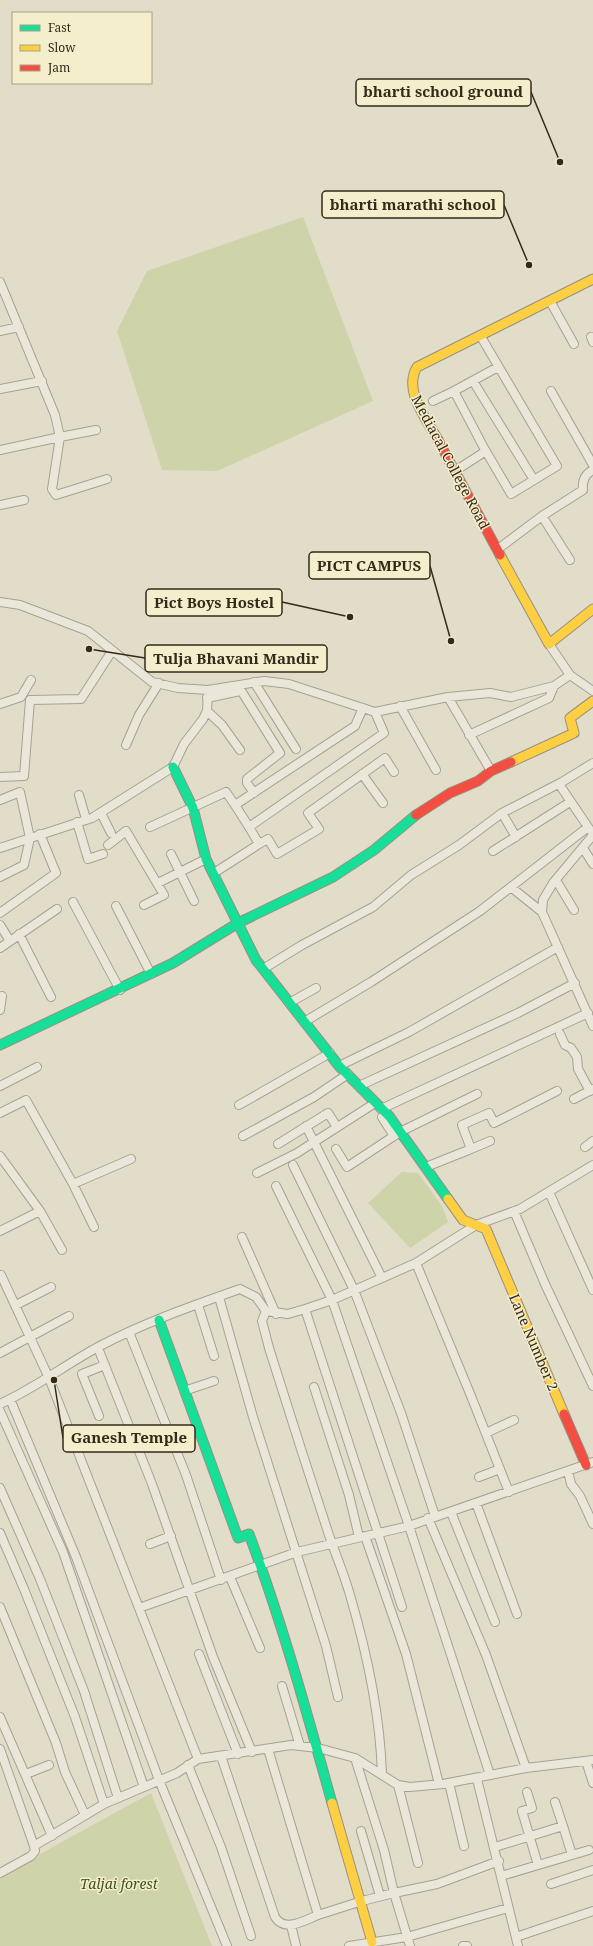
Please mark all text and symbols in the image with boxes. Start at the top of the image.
legend [12,12,152,84]
text: Fast [48,19,71,36]
text: Slow [48,39,76,56]
text: Jam [47,59,70,76]
callout: bharti school ground [356,79,531,106]
text: bharti school ground [363,81,523,101]
callout: bharti marathi school [322,191,504,218]
text: bharti marathi school [330,194,497,214]
street label: Mediacal College Road [408,392,495,533]
callout: PICT CAMPUS [309,552,430,579]
text: PICT CAMPUS [317,555,422,575]
callout: Pict Boys Hostel [146,589,282,616]
text: Pict Boys Hostel [154,592,275,612]
callout: Tulja Bhavani Mandir [145,645,327,672]
text: Tulja Bhavani Mandir [153,648,319,668]
street label: Lane Number 2 [505,1291,563,1393]
callout: Ganesh Temple [63,1425,195,1452]
text: Ganesh Temple [71,1427,187,1447]
park label: Taljai forest [80,1874,159,1893]

